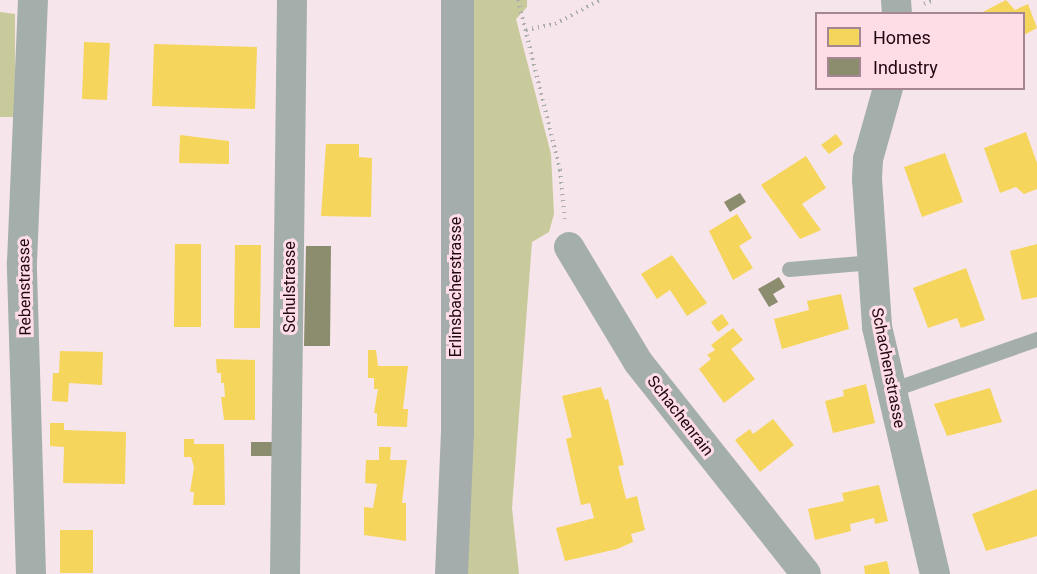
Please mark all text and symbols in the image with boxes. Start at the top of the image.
legend [815,12,1025,90]
text: Homes [873,27,931,48]
text: Industry [873,57,938,78]
street label: Erlinsbacherstrasse [446,217,466,357]
street label: Rebenstrasse [15,238,35,336]
street label: Schulstrasse [280,241,300,333]
street label: Schachenstrasse [867,306,909,430]
street label: Schachenrain [643,372,717,460]

